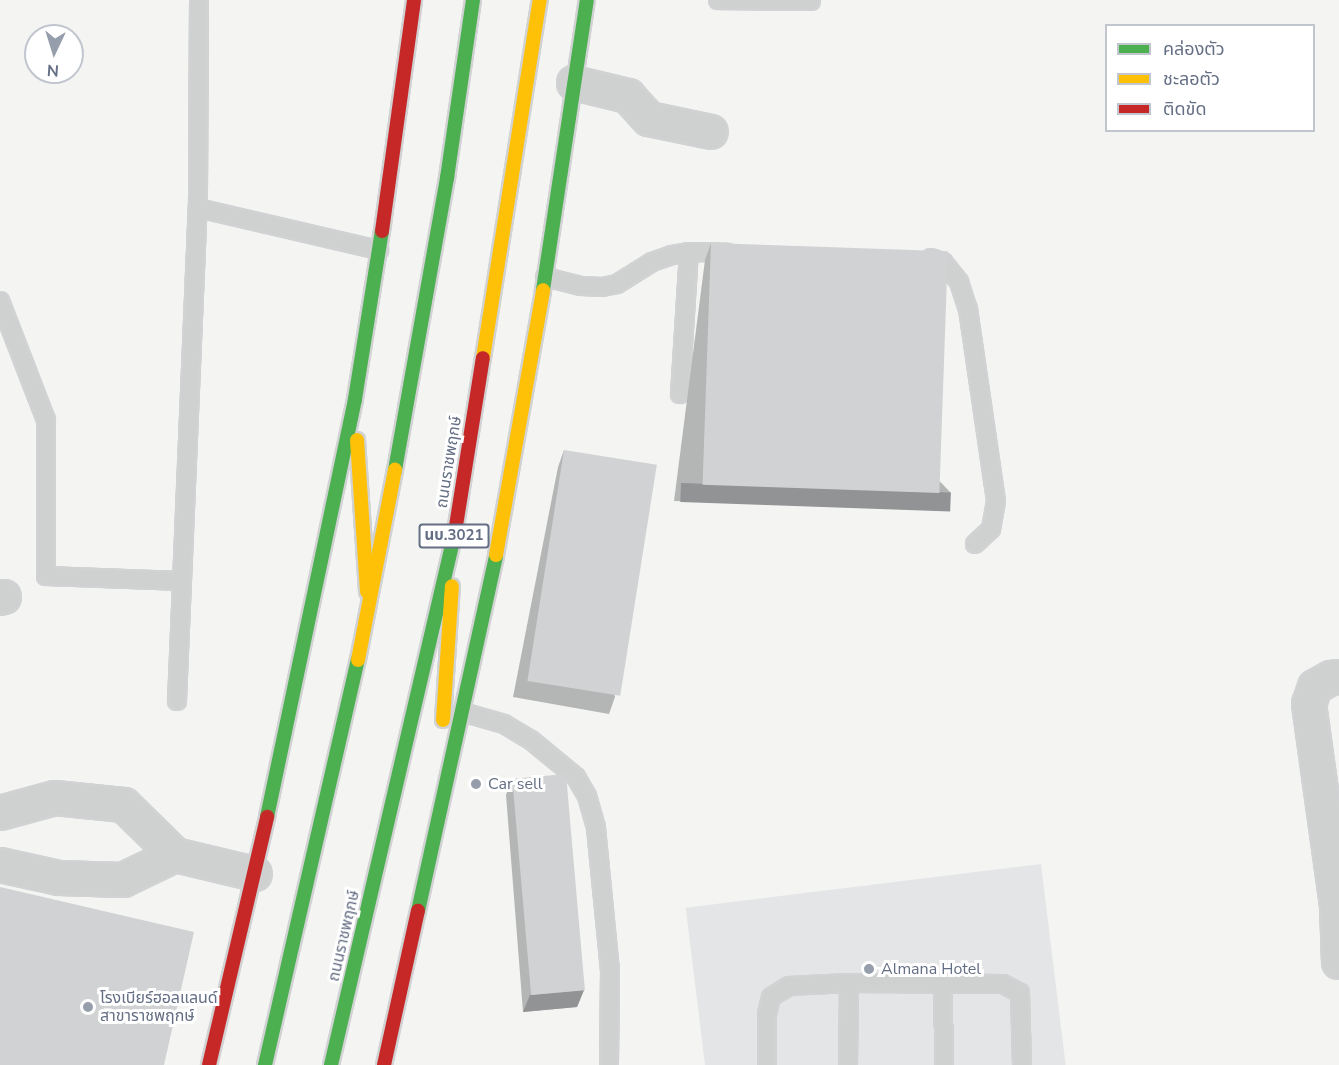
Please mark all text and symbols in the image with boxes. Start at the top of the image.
north arrow [24,24,84,84]
legend [1105,24,1315,132]
text: คล่องตัว [1163,37,1225,61]
text: N [46,59,60,81]
text: ชะลอตัว [1163,67,1220,91]
text: ติดขัด [1163,97,1206,121]
street label: ถนนราชพฤกษ์ [432,415,466,509]
road number: นบ.3021 [418,524,490,548]
place label: Car sell [488,774,543,794]
marker: Car sell [469,777,483,791]
street label: ถนนราชพฤกษ์ [324,889,364,983]
place label: Almana Hotel [881,959,981,979]
marker: Almana Hotel [862,962,876,976]
place label: โรงเบียร์ฮอลแลนด์ สาขาราชพฤกษ์ [100,988,218,1026]
marker: โรงเบียร์ฮอลแลนด์ สาขาราชพฤกษ์ [81,1000,95,1014]

